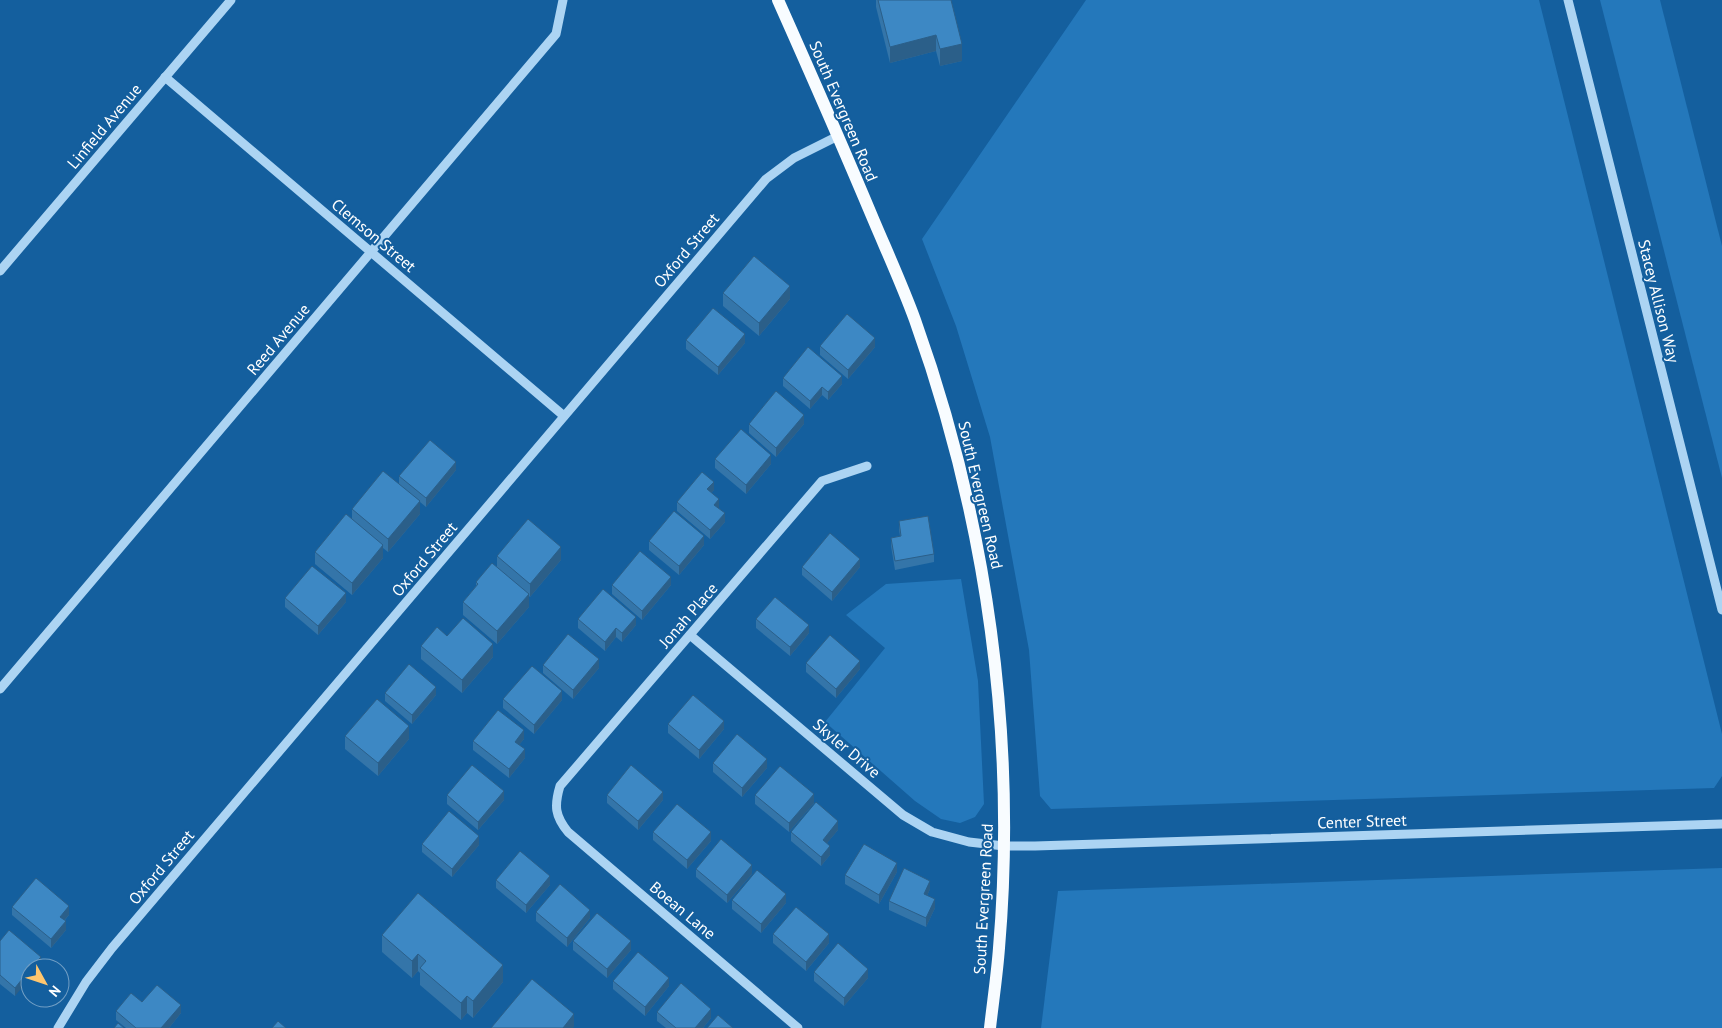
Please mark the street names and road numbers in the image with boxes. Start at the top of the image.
street label: South Evergreen Road [805,38,883,184]
street label: Linfield Avenue [63,79,145,173]
street label: Clemson Street [328,194,421,276]
street label: Oxford Street [649,208,723,291]
street label: Stacey Allison Way [1634,237,1684,365]
street label: Reed Avenue [242,299,314,379]
street label: South Evergreen Road [954,419,1008,571]
street label: Oxford Street [387,517,461,600]
street label: Jonah Place [654,578,722,652]
street label: Skyler Drive [809,714,885,782]
street label: Center Street [1317,809,1408,833]
street label: South Evergreen Road [969,823,997,975]
street label: Oxford Street [124,825,198,908]
street label: Boean Lane [646,877,720,943]

